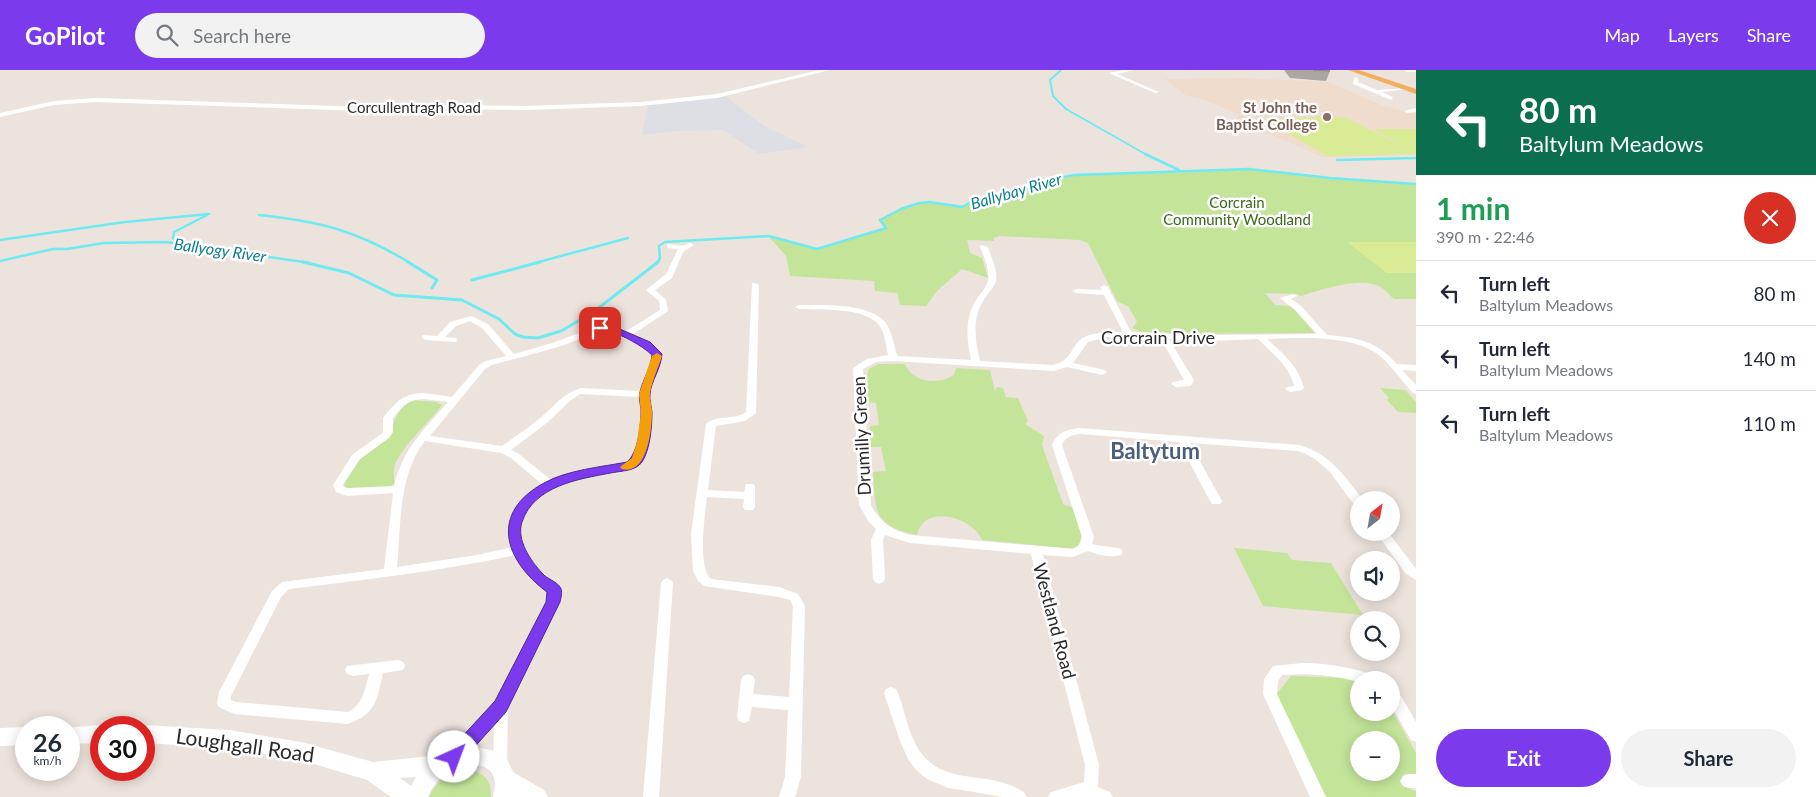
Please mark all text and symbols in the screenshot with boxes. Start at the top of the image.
search box [135,13,485,58]
text: GoPilot [25,21,105,50]
icon: search [153,21,181,49]
text: Search here [193,24,291,47]
text: Map [1604,24,1640,46]
text: Layers [1668,24,1719,46]
text: Share [1747,24,1791,46]
text: 80 m [1519,88,1597,130]
icon: left [1436,90,1501,155]
street label: Corcullentragh Road [347,98,481,116]
place label: St John the Baptist College [1216,98,1317,133]
marker: St John the Baptist College [1321,111,1333,123]
text: Baltylum Meadows [1519,130,1704,157]
water label: Ballybay River [968,168,1064,213]
text: 1 min [1436,190,1510,226]
button: close [1744,192,1796,244]
park label: Corcrain Community Woodland [1163,193,1311,228]
text: 390 m · 22:46 [1436,227,1535,246]
water label: Ballyogy River [173,234,268,265]
text: Turn left [1479,272,1550,295]
icon: left [1436,279,1464,307]
text: 80 m [1753,282,1796,305]
text: Baltylum Meadows [1479,295,1613,314]
pin [579,307,621,349]
icon: arrive [586,314,614,342]
street label: Corcrain Drive [1101,326,1215,348]
text: Turn left [1479,337,1550,360]
icon: left [1436,344,1464,372]
text: 140 m [1742,347,1796,370]
text: Baltylum Meadows [1479,360,1613,379]
street label: Drumilly Green [847,376,875,496]
text: Turn left [1479,402,1550,425]
icon: left [1436,409,1464,437]
text: 110 m [1742,412,1796,435]
text: Baltylum Meadows [1479,425,1613,444]
district label: Baltytum [1110,437,1200,464]
north arrow [1350,491,1400,541]
map controls [1350,491,1400,781]
button: sound [1350,551,1400,601]
street label: Westland Road [1029,560,1081,681]
button: search [1350,611,1400,661]
button: + [1350,671,1400,721]
speed limit sign: 30 [90,716,155,781]
street label: Loughgall Road [174,722,316,767]
text: 26 [33,727,62,757]
button: Exit [1436,729,1611,787]
button: Share [1621,729,1796,787]
position arrow [427,730,479,782]
button: − [1350,731,1400,781]
text: km/h [33,753,62,768]

